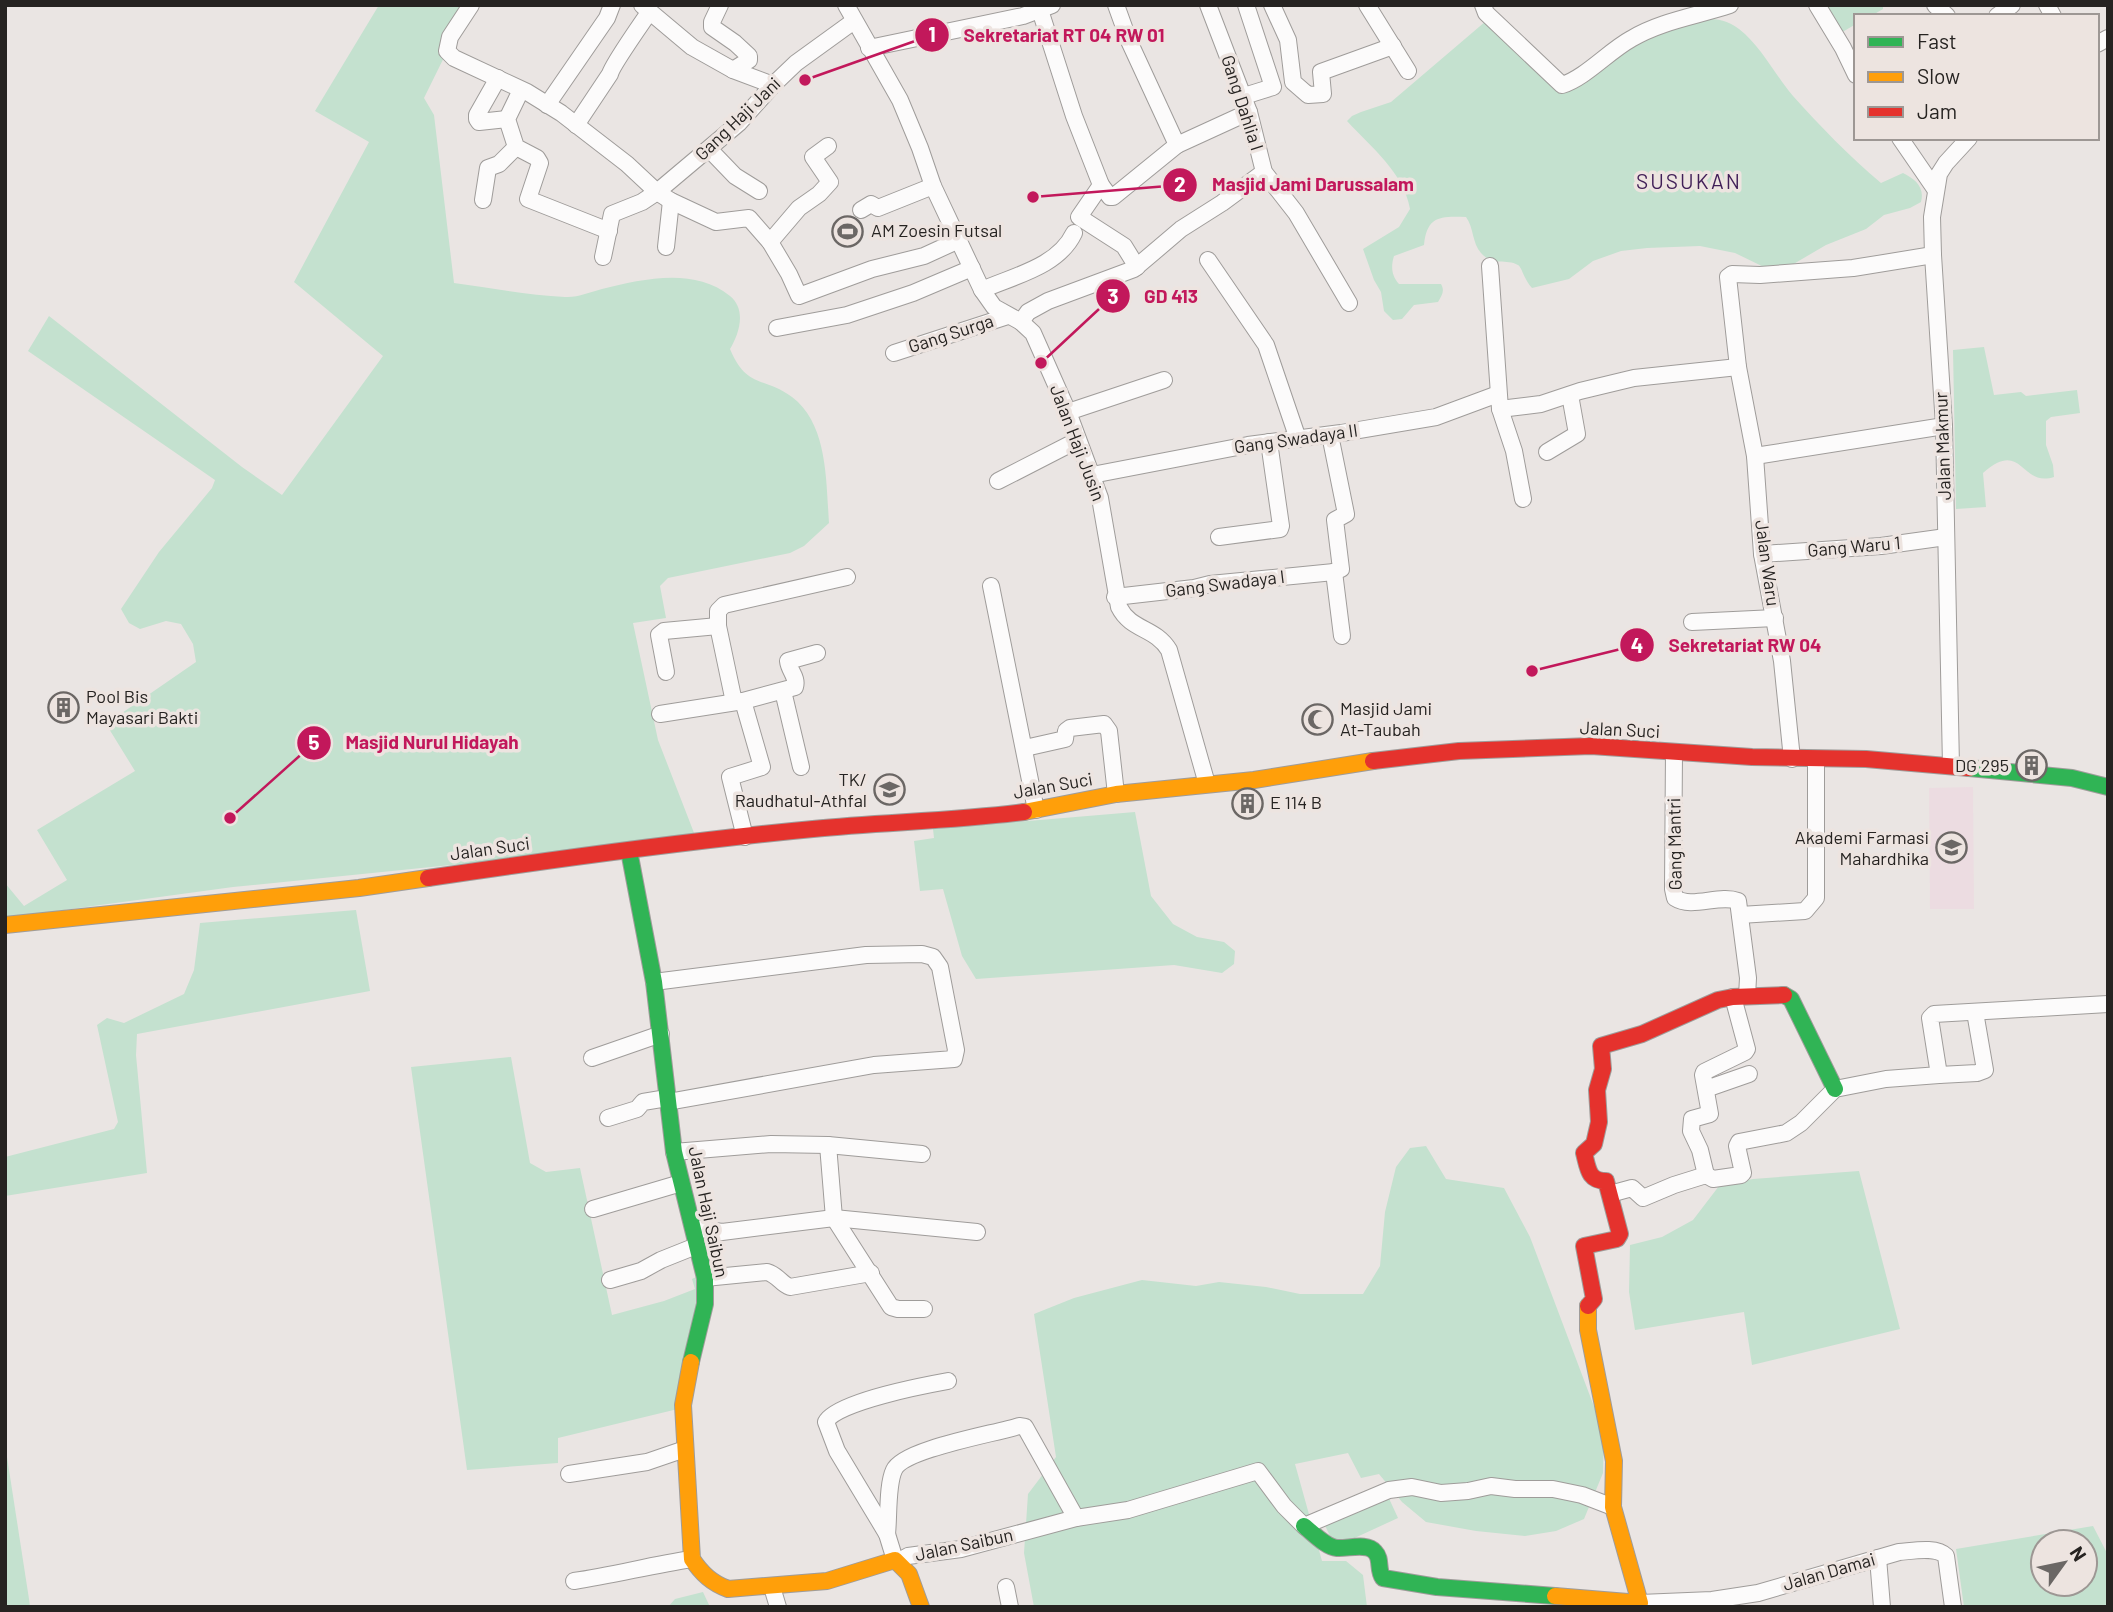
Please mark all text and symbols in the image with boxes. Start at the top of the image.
legend [1854,14,2099,140]
callout: Sekretariat RT 04 RW 01 [914,15,1178,55]
text: 1 [928,21,936,46]
text: Sekretariat RT 04 RW 01 [964,23,1164,46]
text: Fast [1917,28,1957,53]
street label: Gang Dahlia I [1217,52,1269,153]
text: Slow [1917,63,1960,88]
street label: Gang Haji Jani [690,72,785,165]
text: Jam [1917,98,1957,123]
callout: Masjid Jami Darussalam [1163,165,1428,205]
district label: SUSUKAN [1636,168,1742,193]
text: 2 [1174,171,1186,196]
text: Masjid Jami Darussalam [1212,172,1414,195]
sports icon: AM Zoesin Futsal [831,214,865,248]
place label: AM Zoesin Futsal [871,219,1002,241]
callout: GD 413 [1095,276,1212,316]
text: 3 [1107,283,1119,308]
text: GD 413 [1144,284,1198,307]
street label: Gang Surga [905,309,996,357]
street label: Jalan Haji Jusin [1046,381,1110,504]
street label: Jalan Makmur [1929,391,1955,501]
street label: Gang Swadaya II [1233,418,1359,458]
street label: Jalan Waru [1751,518,1785,607]
street label: Gang Waru 1 [1806,531,1901,561]
street label: Gang Swadaya I [1164,565,1286,601]
callout: Sekretariat RW 04 [1620,625,1836,665]
text: 4 [1631,632,1643,657]
text: Sekretariat RW 04 [1668,633,1822,656]
place label: Pool Bis Mayasari Bakti [86,685,198,728]
building icon: Pool Bis Mayasari Bakti [46,690,80,724]
place label: Masjid Jami At-Taubah [1340,697,1432,740]
mosque icon: Masjid Jami At-Taubah [1300,702,1334,736]
street label: Jalan Suci [1579,716,1661,742]
callout: Masjid Nurul Hidayah [296,723,532,763]
text: 5 [308,729,320,754]
text: Masjid Nurul Hidayah [345,730,519,753]
building icon: DG 295 [2015,749,2049,783]
place label: DG 295 [1955,754,2009,776]
street label: Jalan Suci [1011,767,1094,803]
place label: TK/ Raudhatul-Athfal [735,768,867,811]
school or university icon: TK/ Raudhatul-Athfal [873,773,907,807]
building icon: E 114 B [1230,786,1264,820]
place label: E 114 B [1270,791,1322,813]
street label: Gang Mantri [1662,798,1686,890]
place label: Akademi Farmasi Mahardhika [1795,826,1929,869]
school or university icon: Akademi Farmasi Mahardhika [1935,831,1969,865]
street label: Jalan Suci [449,832,531,864]
street label: Jalan Haji Saibun [684,1144,734,1279]
street label: Jalan Saibun [913,1523,1015,1565]
north arrow [2029,1528,2099,1598]
text: N [2066,1542,2092,1565]
street label: Jalan Damai [1780,1547,1877,1595]

